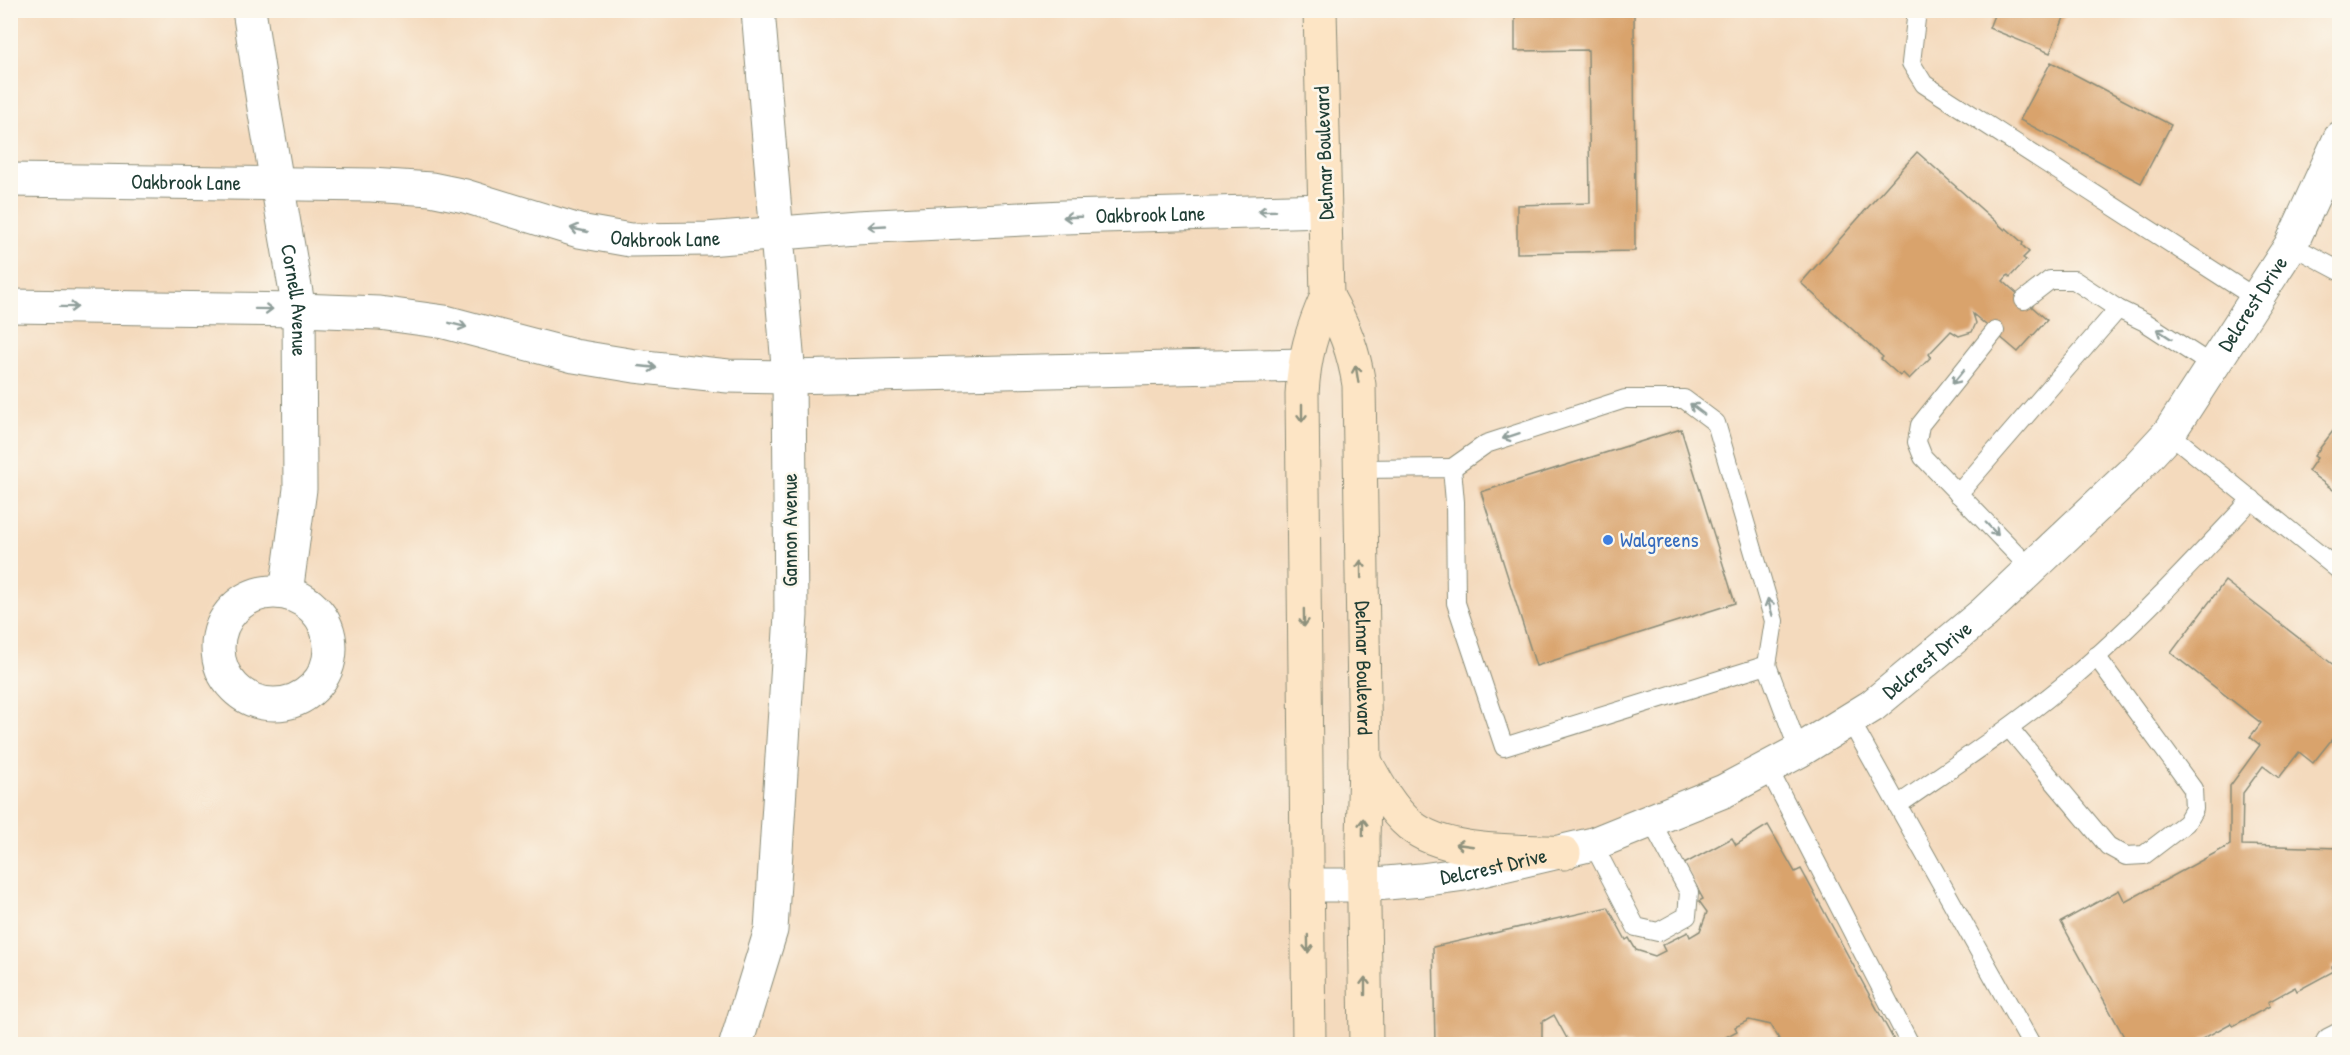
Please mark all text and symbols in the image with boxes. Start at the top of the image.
street label: Delmar Boulevard [1307,86,1340,220]
street label: Oakbrook Lane [131,167,241,197]
street label: Oakbrook Lane [1095,198,1206,230]
one-way arrow [1257,205,1277,217]
one-way arrow [1063,211,1083,223]
one-way arrow [868,221,888,232]
street label: Oakbrook Lane [608,222,721,254]
one-way arrow [569,224,588,236]
street label: Cornell Avenue [274,242,314,356]
street label: Delcrest Drive [2211,250,2294,357]
one-way arrow [58,301,78,313]
one-way arrow [253,303,273,315]
one-way arrow [448,319,467,331]
one-way arrow [2156,328,2173,340]
one-way arrow [638,362,657,373]
one-way arrow [1351,364,1362,384]
one-way arrow [1952,369,1965,385]
one-way arrow [1296,403,1308,423]
one-way arrow [1689,403,1705,415]
one-way arrow [1502,431,1521,442]
street label: Gannon Avenue [775,473,804,587]
one-way arrow [1985,522,1999,537]
place label: Walgreens [1620,525,1698,554]
marker: Walgreens [1601,533,1615,547]
one-way arrow [1356,559,1367,579]
one-way arrow [1764,598,1775,617]
street label: Delmar Boulevard [1348,601,1380,735]
one-way arrow [1298,607,1310,627]
street label: Delcrest Drive [1876,614,1978,705]
one-way arrow [1358,817,1369,837]
street label: Delcrest Drive [1438,840,1550,891]
one-way arrow [1455,840,1474,851]
one-way arrow [1302,933,1313,953]
one-way arrow [1359,977,1371,997]

